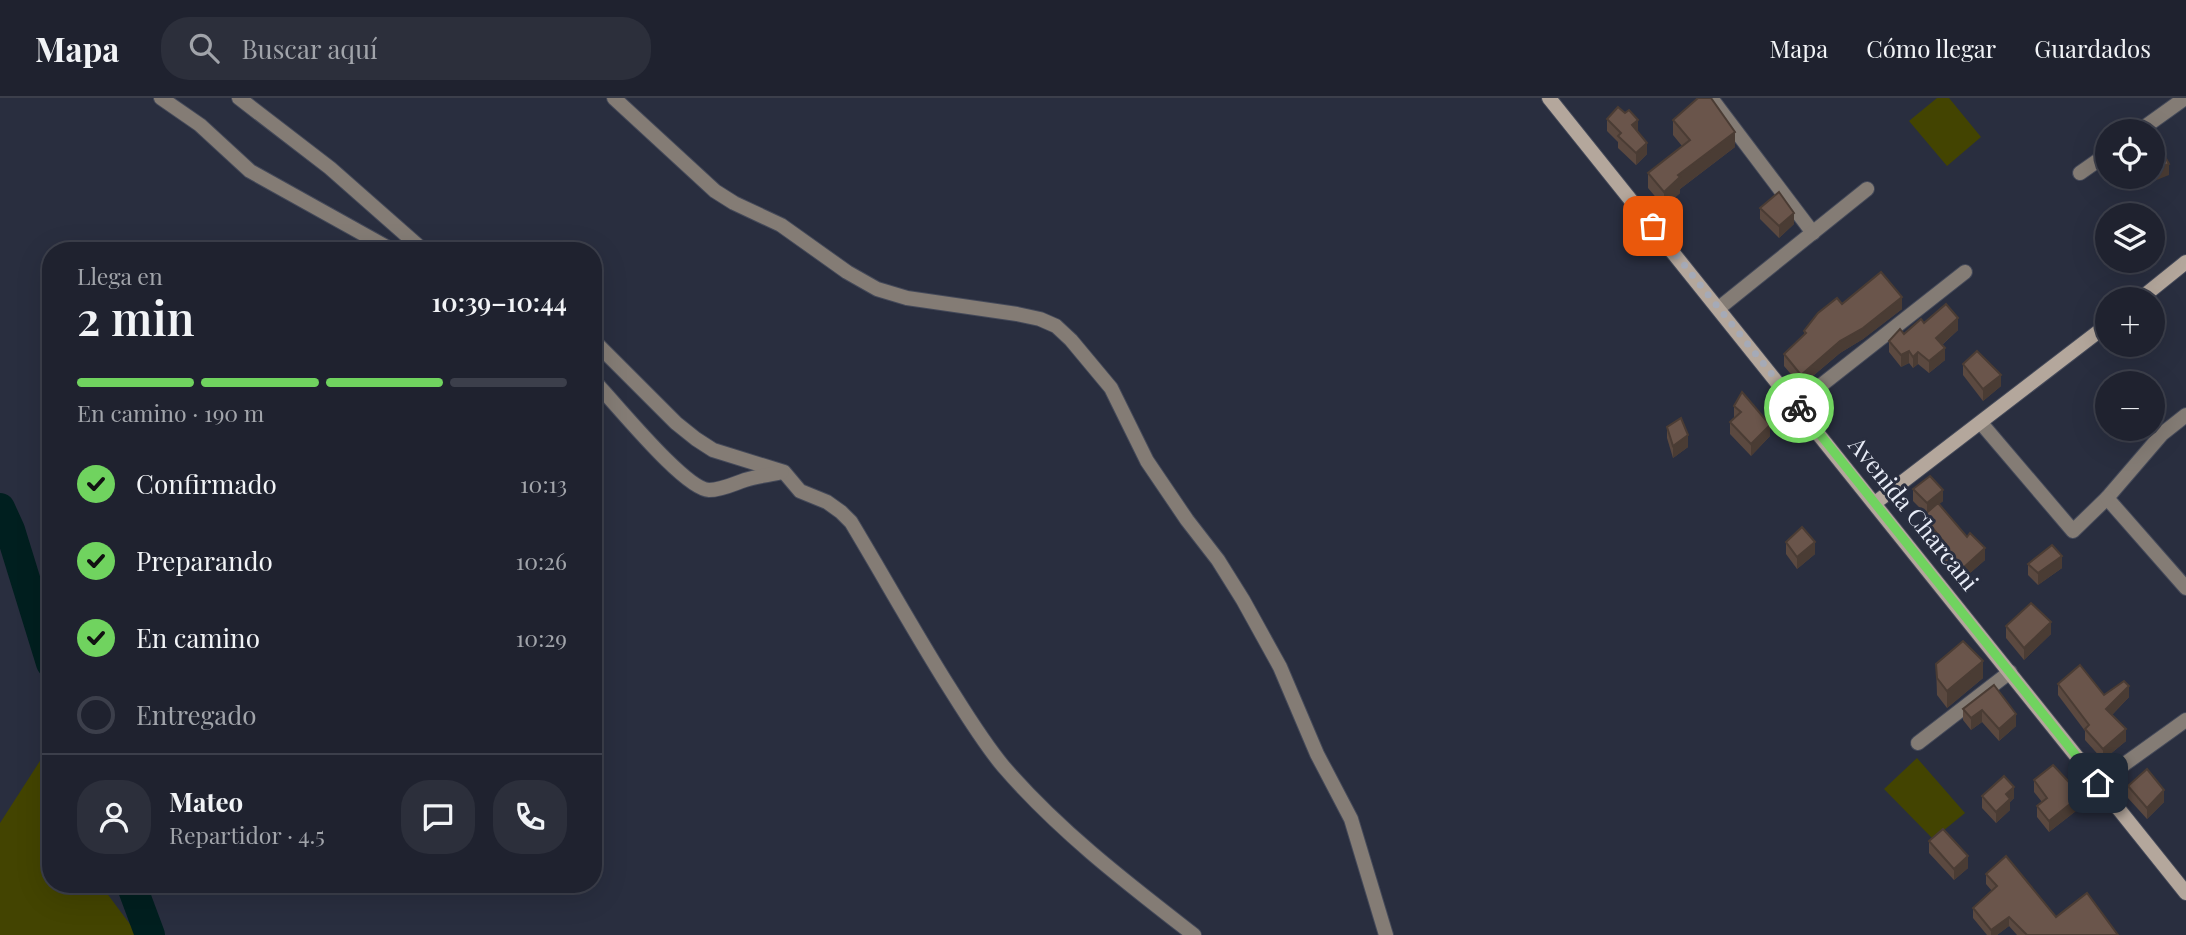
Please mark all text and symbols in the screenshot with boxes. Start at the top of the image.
search box [161,17,651,80]
text: Mapa [35,26,119,70]
icon: search [185,29,223,67]
text: Buscar aquí [241,31,378,66]
text: Mapa [1770,32,1828,64]
text: Cómo llegar [1866,32,1996,64]
text: Guardados [2034,32,2151,64]
map controls [2095,119,2165,441]
button: locate [2095,119,2165,189]
pin [1623,196,1683,256]
button: layers [2095,203,2165,273]
icon: bag [1634,207,1672,245]
text: Llega en [77,260,163,291]
text: 10:39–10:44 [431,284,567,319]
text: 2 min [77,286,195,348]
button: + [2095,287,2165,357]
button: − [2095,371,2165,441]
courier [1764,373,1834,443]
icon: bike [1780,389,1818,427]
text: En camino · 190 m [77,397,264,428]
street label: Avenida Charcani [1842,428,1987,596]
icon: check [77,465,115,503]
text: Confirmado [136,466,277,501]
text: 10:13 [520,468,567,499]
icon: check [77,542,115,580]
text: Preparando [136,543,273,578]
text: 10:26 [516,545,567,576]
icon: check [77,619,115,657]
text: En camino [136,620,260,655]
text: 10:29 [516,622,567,653]
text: Entregado [136,697,257,732]
pin [2068,753,2128,813]
icon: home [2079,764,2117,802]
button: person [77,780,151,854]
button: chat [401,780,475,854]
button: phone [493,780,567,854]
text: Mateo [169,784,243,819]
text: Repartidor · 4.5 [169,819,325,850]

